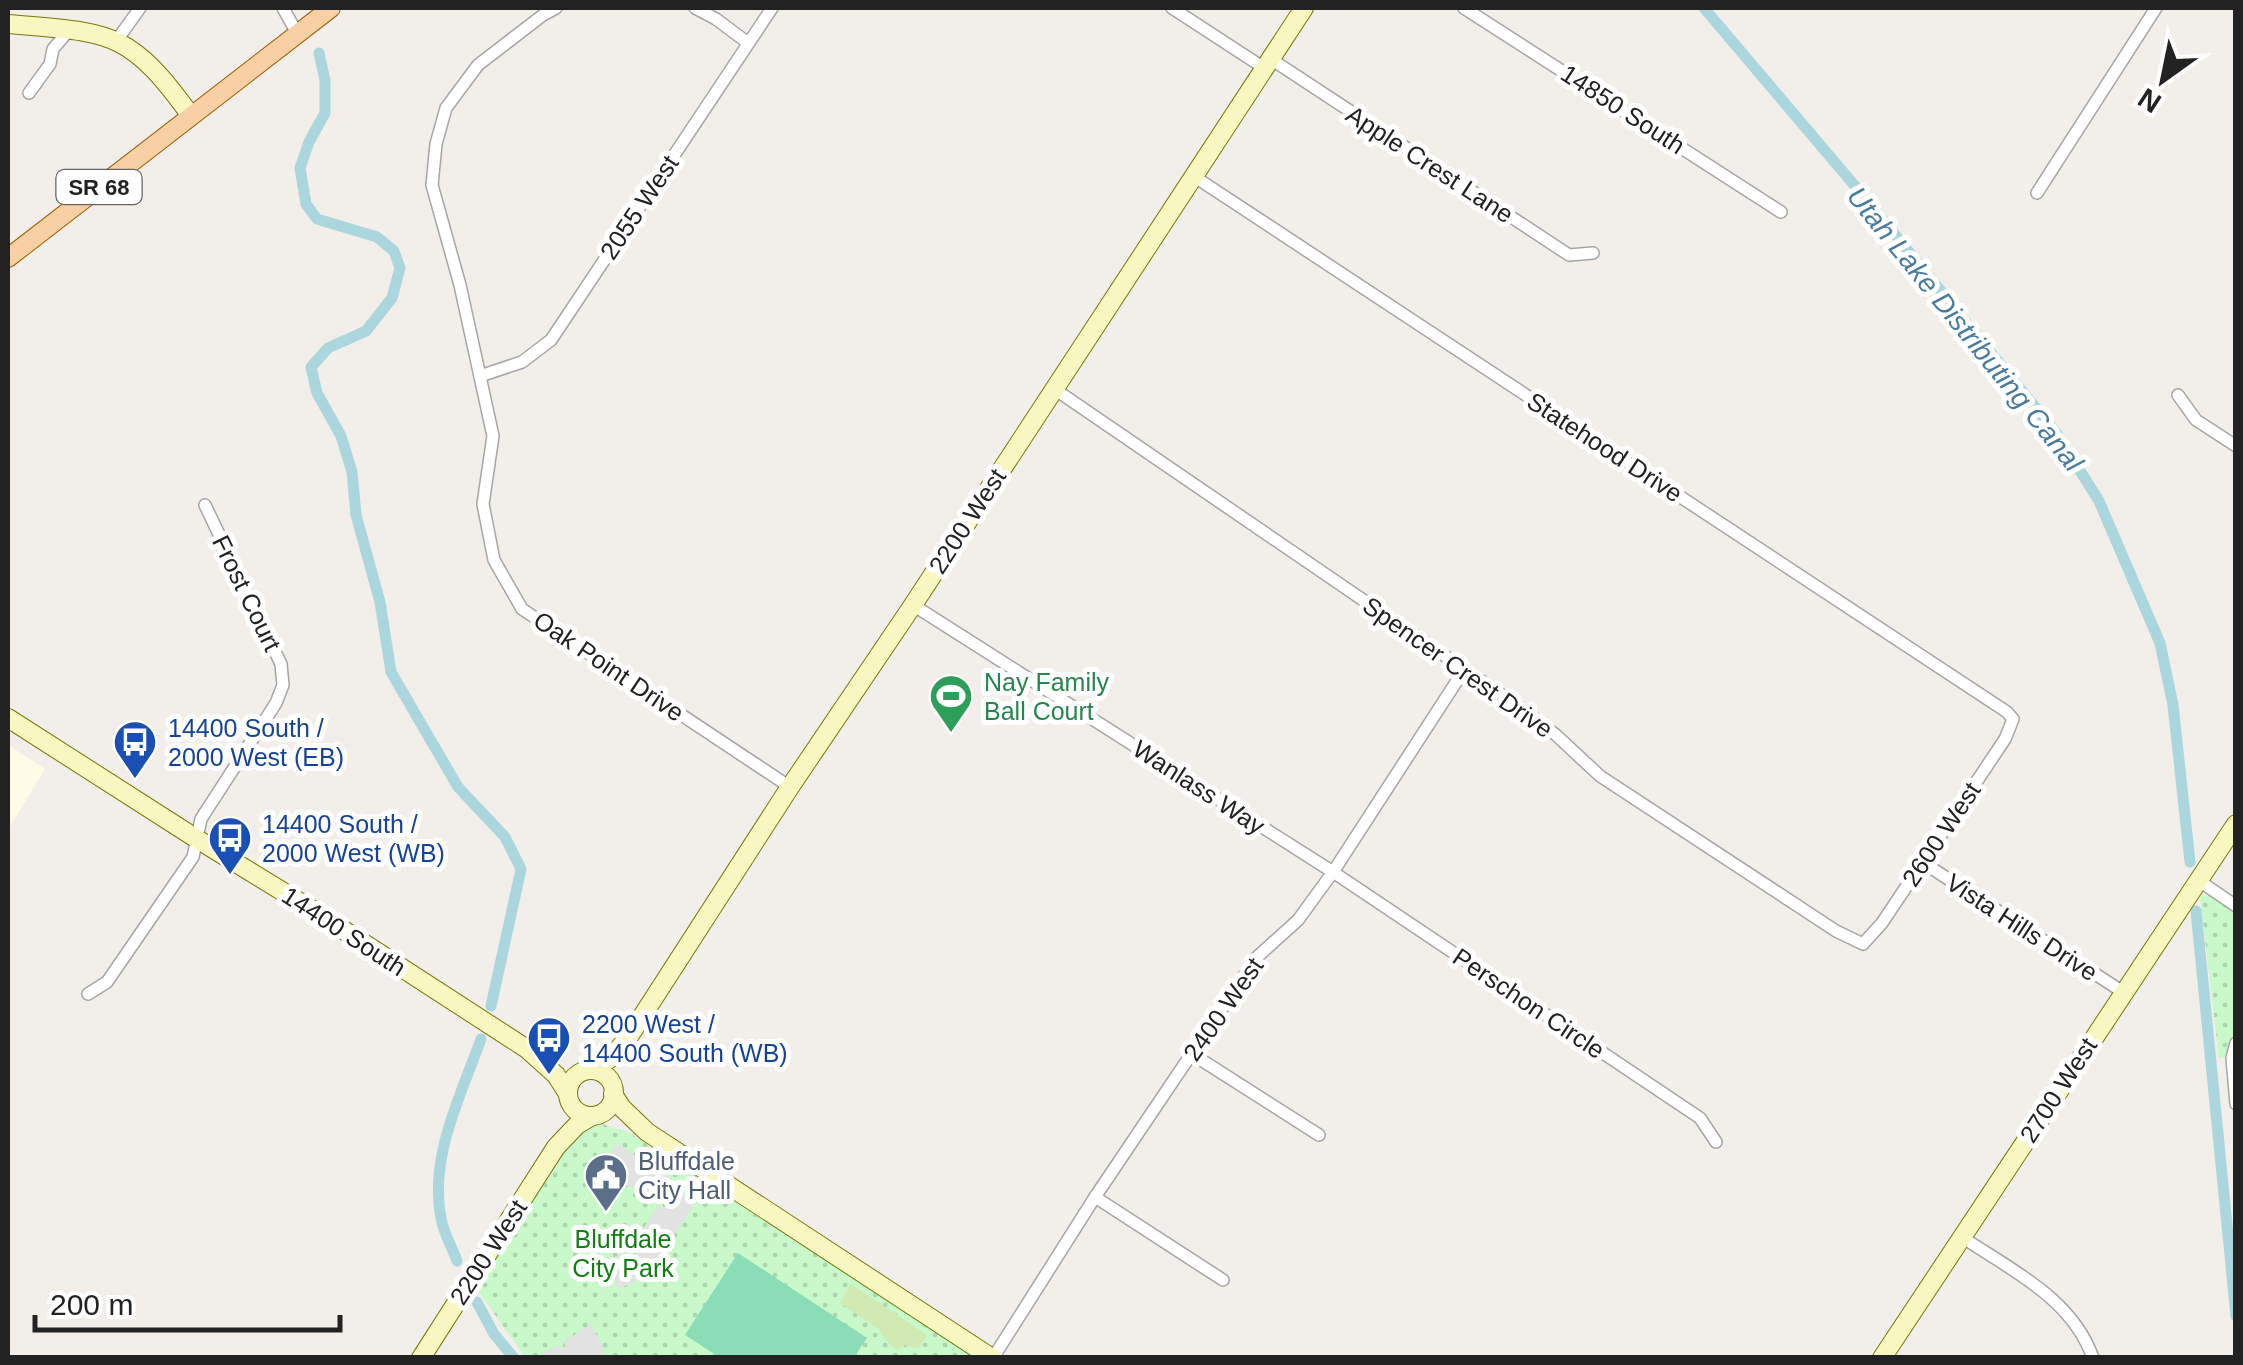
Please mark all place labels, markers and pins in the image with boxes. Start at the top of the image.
place label: Nay Family Ball Court [984,668,1110,725]
sports icon: Nay Family Ball Court [928,673,974,734]
place label: 14400 South / 2000 West (EB) [168,714,344,771]
bus stop icon: 14400 South / 2000 West (EB) [112,719,158,780]
place label: 14400 South / 2000 West (WB) [262,810,445,867]
bus stop icon: 14400 South / 2000 West (WB) [207,815,253,876]
place label: 2200 West / 14400 South (WB) [582,1010,788,1067]
bus stop icon: 2200 West / 14400 South (WB) [526,1015,572,1076]
place label: Bluffdale City Hall [638,1147,735,1204]
public building icon: Bluffdale City Hall [583,1152,629,1213]

